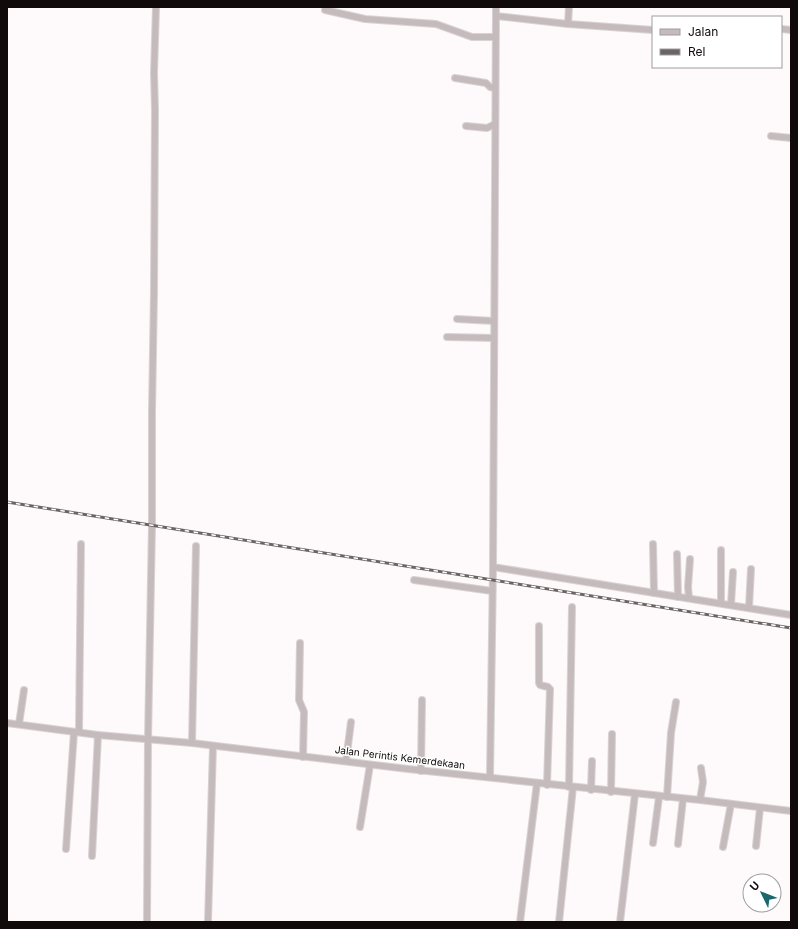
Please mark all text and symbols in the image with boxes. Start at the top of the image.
legend [652,16,782,68]
text: Jalan [688,24,718,39]
text: Rel [688,44,705,59]
street label: Jalan Perintis Kemerdekaan [334,743,466,771]
north arrow [742,873,782,913]
text: U [747,878,763,894]

